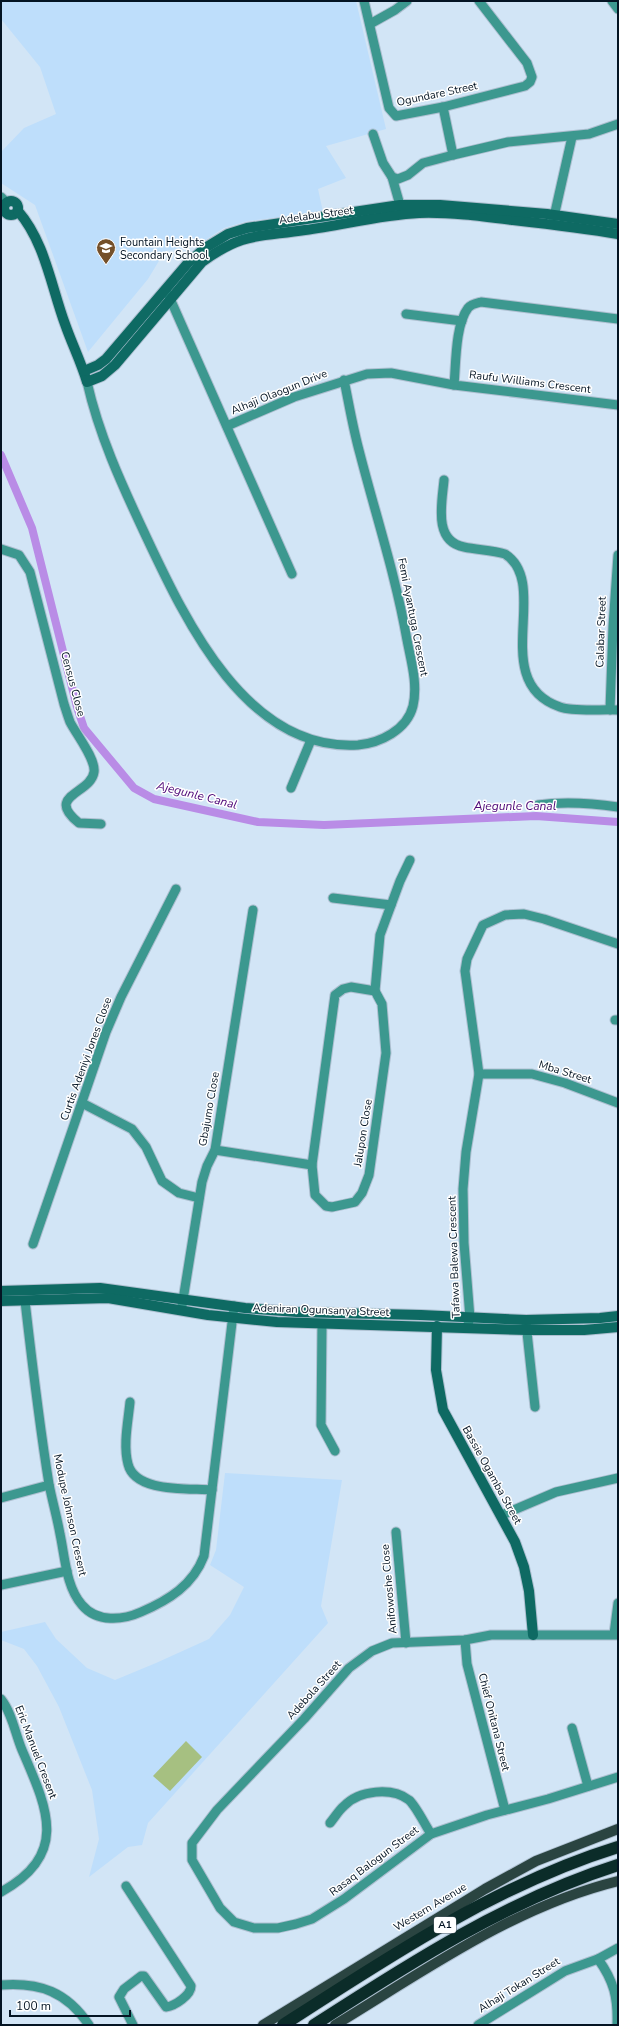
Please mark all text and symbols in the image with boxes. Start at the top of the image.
street label: Ogundare Street [395,78,479,110]
street label: Adelabu Street [278,202,354,228]
place label: Fountain Heights Secondary School [120,235,209,263]
school or university icon: Fountain Heights Secondary School [95,237,117,265]
street label: Alhaji Olaogun Drive [229,366,330,418]
street label: Raufu Williams Crescent [468,367,592,397]
street label: Femi Ayantuga Crescent [394,557,432,678]
street label: Calabar Street [592,596,610,668]
street label: Census Close [57,650,89,718]
water label: Ajegunle Canal [154,777,239,813]
water label: Ajegunle Canal [473,798,557,814]
street label: Curtis Adeniyi Jones Close [57,995,115,1123]
street label: Mba Street [537,1057,593,1087]
street label: Gbajumo Close [195,1071,223,1147]
street label: Jalupon Close [350,1098,376,1169]
street label: Tafawa Balewa Crescent [444,1196,464,1318]
street label: Adeniran Ogunsanya Street [252,1300,390,1320]
street label: Bassie Ogamba Street [459,1423,525,1527]
street label: Modupe Johnson Cresent [50,1453,90,1577]
street label: Anifowoshe Close [378,1544,400,1634]
street label: Adebola Street [283,1657,345,1723]
street label: Chief Onitana Street [475,1671,513,1773]
street label: Eric Manuel Cresent [11,1703,61,1801]
street label: Rasaq Balogun Street [326,1822,422,1899]
street label: Western Avenue [391,1879,469,1935]
road number: A1 [434,1917,456,1933]
street label: Alhaji Tokan Street [475,1954,563,2016]
scale bar [10,1992,130,2018]
text: 100 m [16,1998,51,2014]

